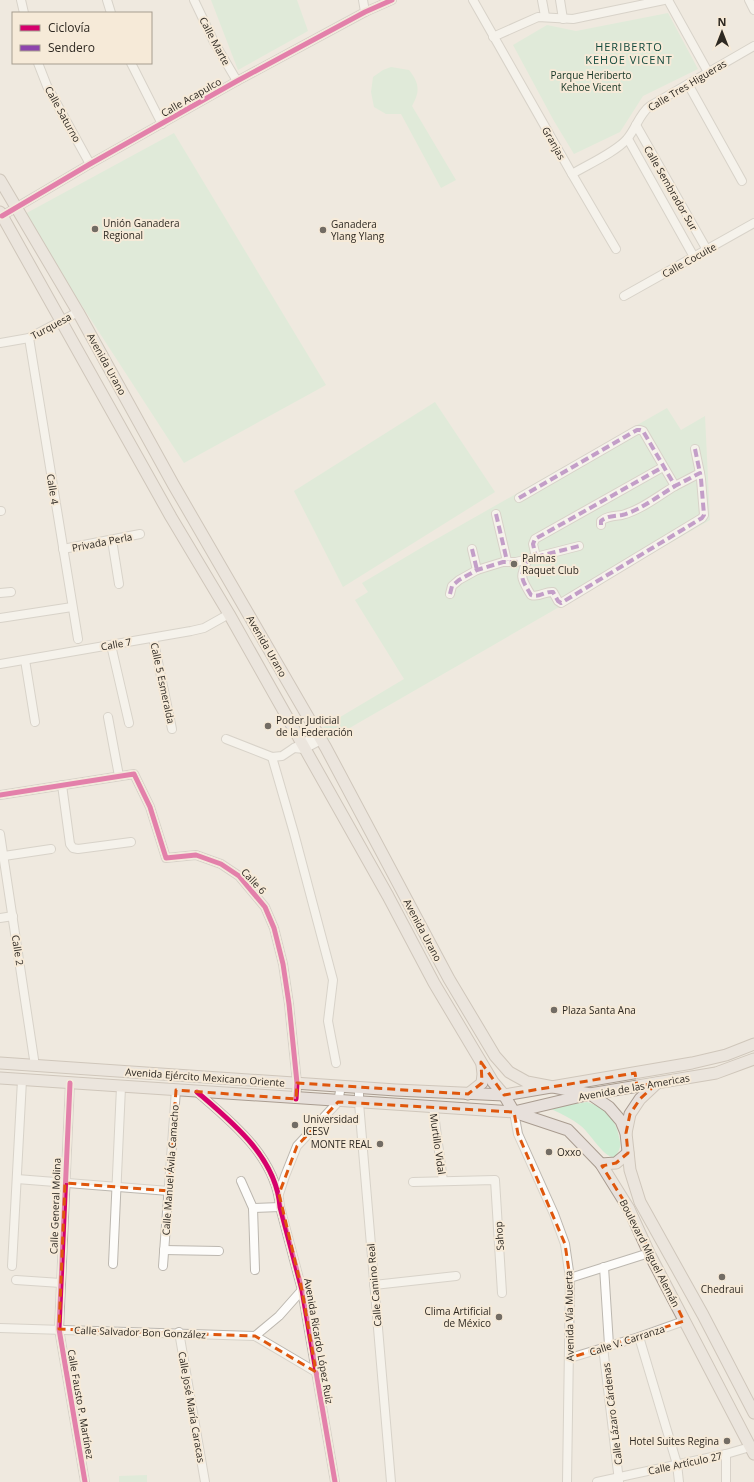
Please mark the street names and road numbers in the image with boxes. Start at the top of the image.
street label: Calle Marte [196,14,234,68]
street label: Calle Tres Higueras [645,56,729,114]
street label: Calle Acapulco [158,74,224,120]
street label: Calle Saturno [42,83,84,145]
street label: Granjas [539,124,569,162]
street label: Calle Sembrador Sur [641,143,701,233]
street label: Calle Cocuite [659,239,719,281]
street label: Turquesa [28,310,74,342]
street label: Avenida Urano [84,330,130,398]
street label: Calle 4 [44,473,62,506]
street label: Privada Perla [71,529,133,555]
street label: Avenida Urano [244,613,290,679]
street label: Calle 7 [100,634,133,654]
street label: Calle 5 Esmeralda [148,641,178,725]
street label: Calle 6 [238,865,270,897]
street label: Avenida Urano [401,896,445,964]
street label: Calle 2 [9,934,27,967]
street label: Avenida Ejército Mexicano Oriente [125,1064,286,1090]
street label: Avenida de las Americas [577,1070,691,1104]
street label: Calle Manuel Ávila Camacho [158,1104,182,1236]
street label: Murtillo Vidal [427,1112,449,1176]
street label: Calle General Molina [46,1158,64,1254]
street label: Boulevard Miguel Alemán [617,1197,683,1309]
street label: Sahop [491,1221,507,1251]
street label: Calle Camino Real [363,1243,385,1327]
street label: Avenida Vía Muerta [561,1271,577,1361]
street label: Avenida Ricardo López Ruiz [301,1277,337,1405]
street label: Calle V. Carranza [588,1321,666,1359]
street label: Calle Salvador Bon González [74,1323,206,1341]
street label: Calle Fausto P. Martínez [64,1348,98,1460]
street label: Calle José María Caracas [175,1350,209,1464]
street label: Calle Lázaro Cárdenas [599,1362,625,1466]
street label: Calle Artículo 27 [647,1448,723,1478]

